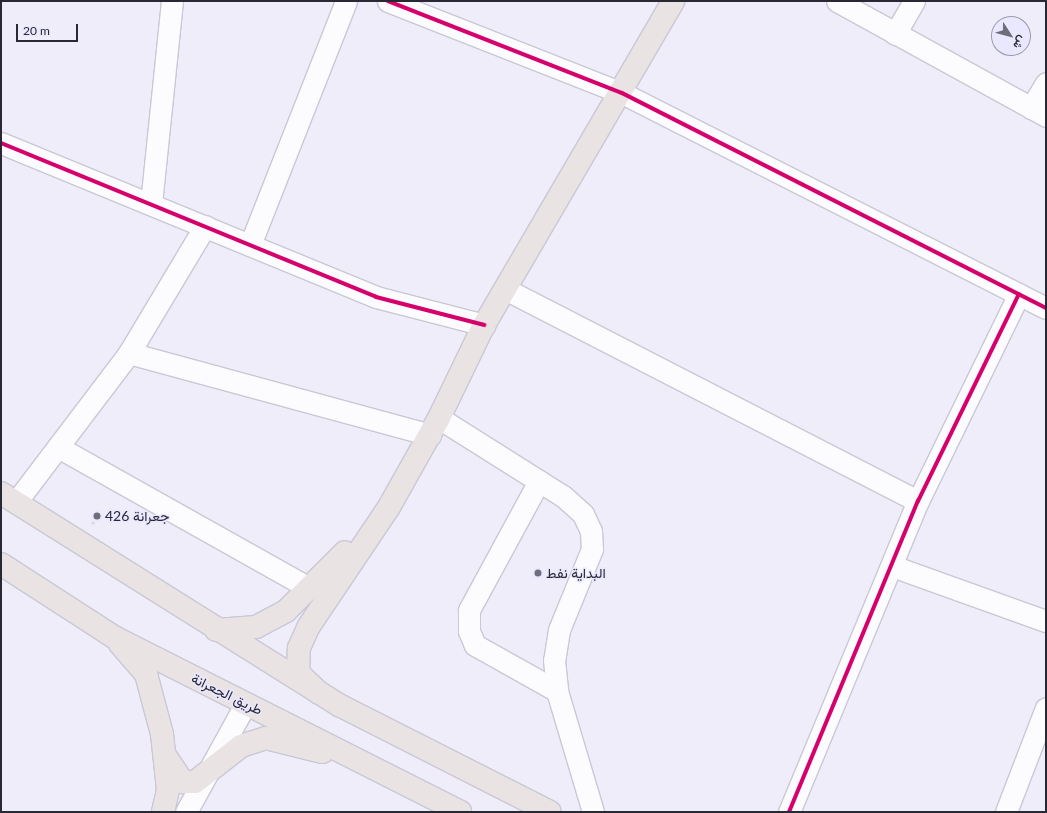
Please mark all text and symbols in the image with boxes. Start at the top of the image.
scale bar [18,16,80,42]
north arrow [991,16,1031,56]
text: 20 m [23,23,50,38]
text: ش [1011,34,1029,52]
place label: جعرانة 426 [105,508,169,524]
marker: جعرانة 426 [92,511,102,521]
place label: البداية نفط [546,565,606,581]
marker: البداية نفط [533,568,543,578]
street label: طريق الجعرانة [189,670,265,718]

